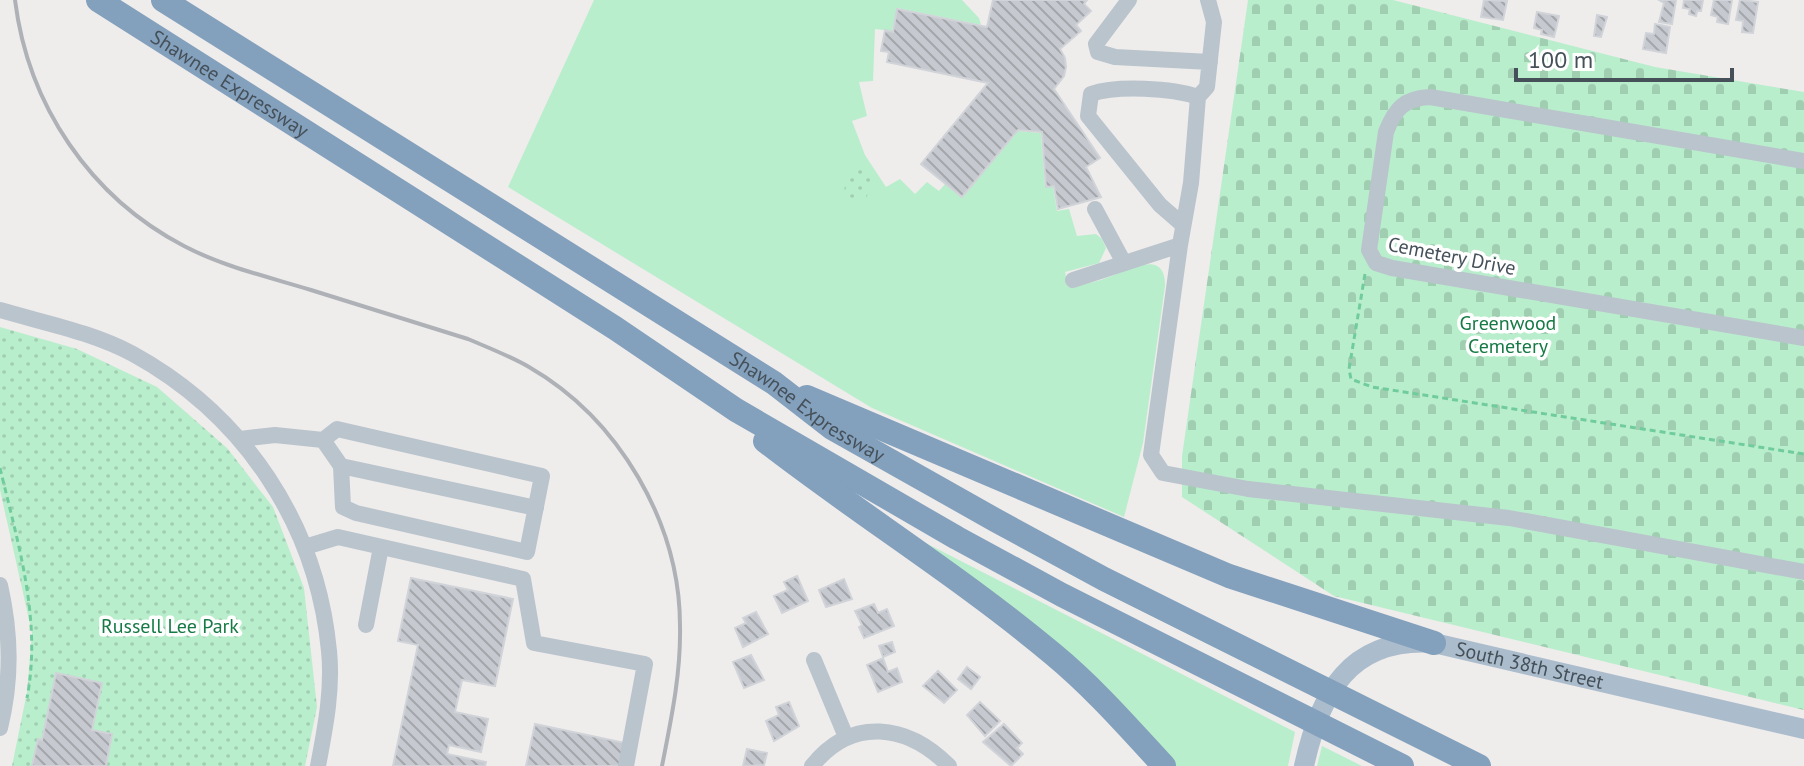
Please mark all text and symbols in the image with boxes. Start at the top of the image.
street label: Shawnee Expressway [146,24,314,144]
scale bar [1516,32,1732,82]
text: 100 m [1528,44,1593,75]
street label: Cemetery Drive [1386,231,1518,281]
park label: Greenwood Cemetery [1460,310,1556,359]
street label: Shawnee Expressway [725,345,890,468]
park label: Russell Lee Park [101,613,239,639]
street label: South 38th Street [1453,635,1606,695]

